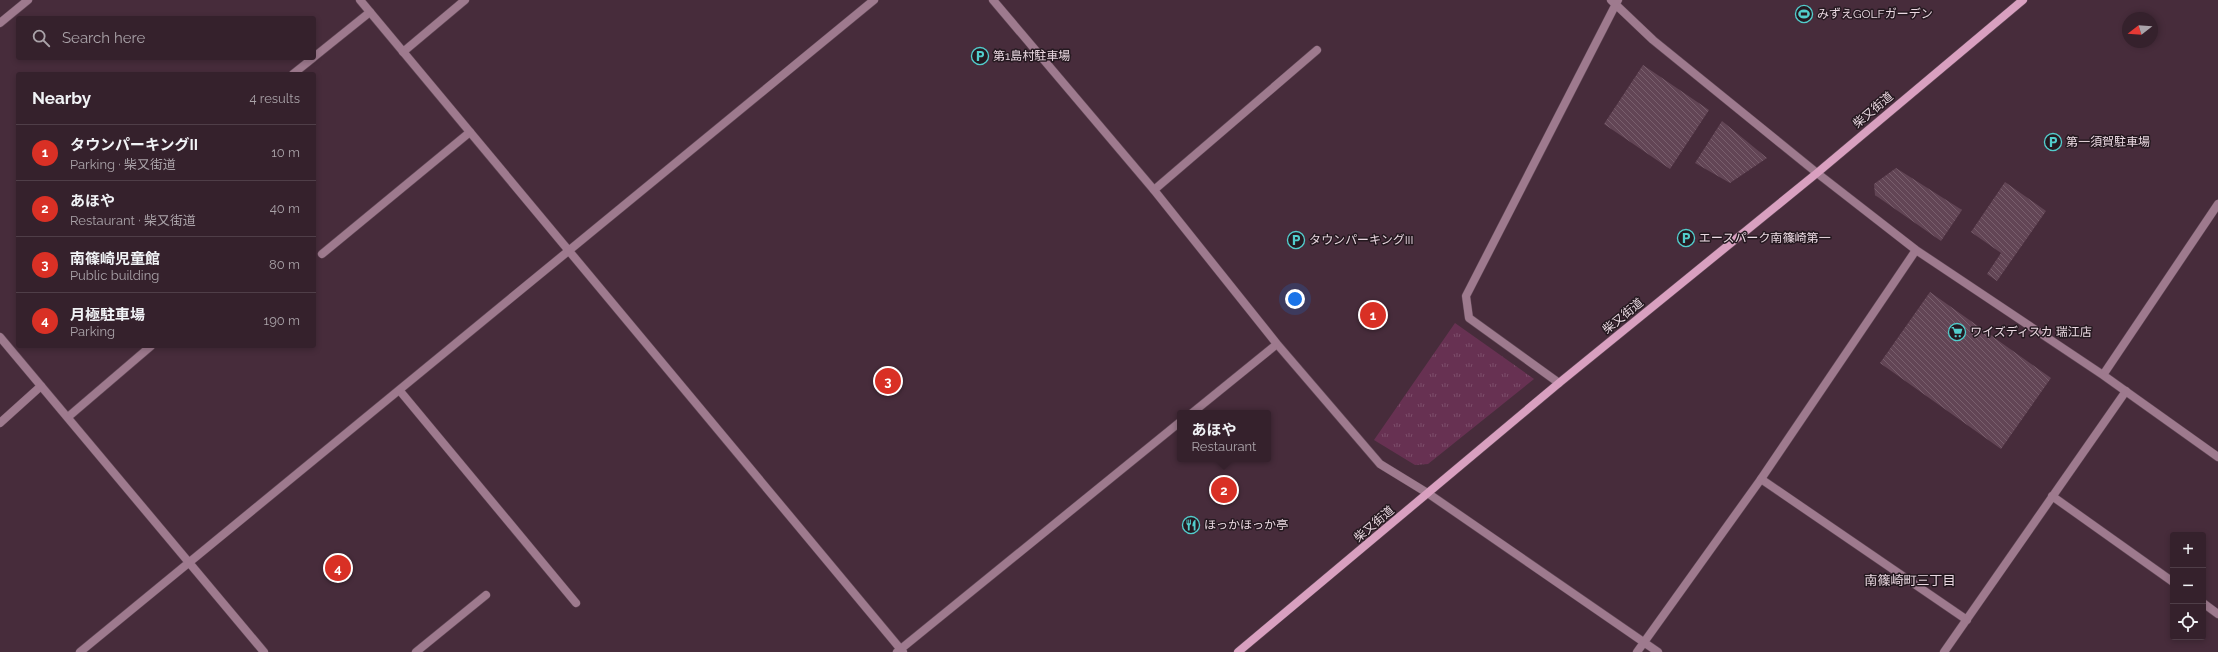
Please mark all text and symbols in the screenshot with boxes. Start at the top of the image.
sports icon: みずえGOLFガーデン [1794,4,1814,24]
place label: みずえGOLFガーデン [1817,7,1933,21]
north arrow [2122,12,2158,48]
search box [16,16,316,60]
icon: search [30,27,52,49]
text: Search here [62,29,145,47]
parking icon: 第1島村駐車場 [970,46,990,66]
place label: 第1島村駐車場 [993,49,1070,63]
text: Nearby [32,88,91,108]
street label: 柴又街道 [1850,89,1896,131]
text: 4 results [249,91,300,106]
parking icon: 第一須賀駐車場 [2043,132,2063,152]
place label: 第一須賀駐車場 [2066,135,2150,149]
text: タウンパーキングII [70,136,198,154]
text: 1 [42,145,48,160]
text: 10 m [271,145,300,160]
text: Parking · 柴又街道 [70,157,176,172]
text: あほや [70,192,115,210]
text: 2 [41,201,49,216]
text: 40 m [270,201,300,216]
text: Restaurant · 柴又街道 [70,213,196,228]
parking icon: エースパーク南篠崎第一 [1676,228,1696,248]
parking icon: タウンパーキングIII [1286,230,1306,250]
place label: エースパーク南篠崎第一 [1699,231,1830,245]
place label: タウンパーキングIII [1309,233,1414,247]
text: 南篠崎児童館 [70,250,160,268]
text: 3 [41,257,49,272]
text: 80 m [269,257,300,272]
text: Public building [70,268,159,283]
your location [1285,289,1305,309]
street label: 柴又街道 [1600,295,1646,337]
pin: 1 [1360,300,1386,330]
text: 月極駐車場 [70,306,145,324]
text: 4 [41,313,49,328]
text: 190 m [264,313,300,328]
supermarket icon: ワイズディスカ 瑞江店 [1947,322,1967,342]
text: Parking [70,324,115,339]
place label: ワイズディスカ 瑞江店 [1970,325,2092,339]
pin: 3 [875,366,901,396]
popup [1177,410,1271,462]
text: あほや [1192,421,1237,439]
text: Restaurant [1192,439,1256,454]
pin: 2 [1211,475,1237,505]
street label: 柴又街道 [1351,503,1397,545]
restaurant icon: ほっかほっか亭 [1181,515,1201,535]
place label: ほっかほっか亭 [1204,518,1288,532]
map controls [2170,532,2206,640]
button: + [2170,532,2206,568]
pin: 4 [325,553,351,583]
button: − [2170,568,2206,604]
district label: 南篠崎町三丁目 [1864,573,1956,588]
button: locate [2170,604,2206,640]

